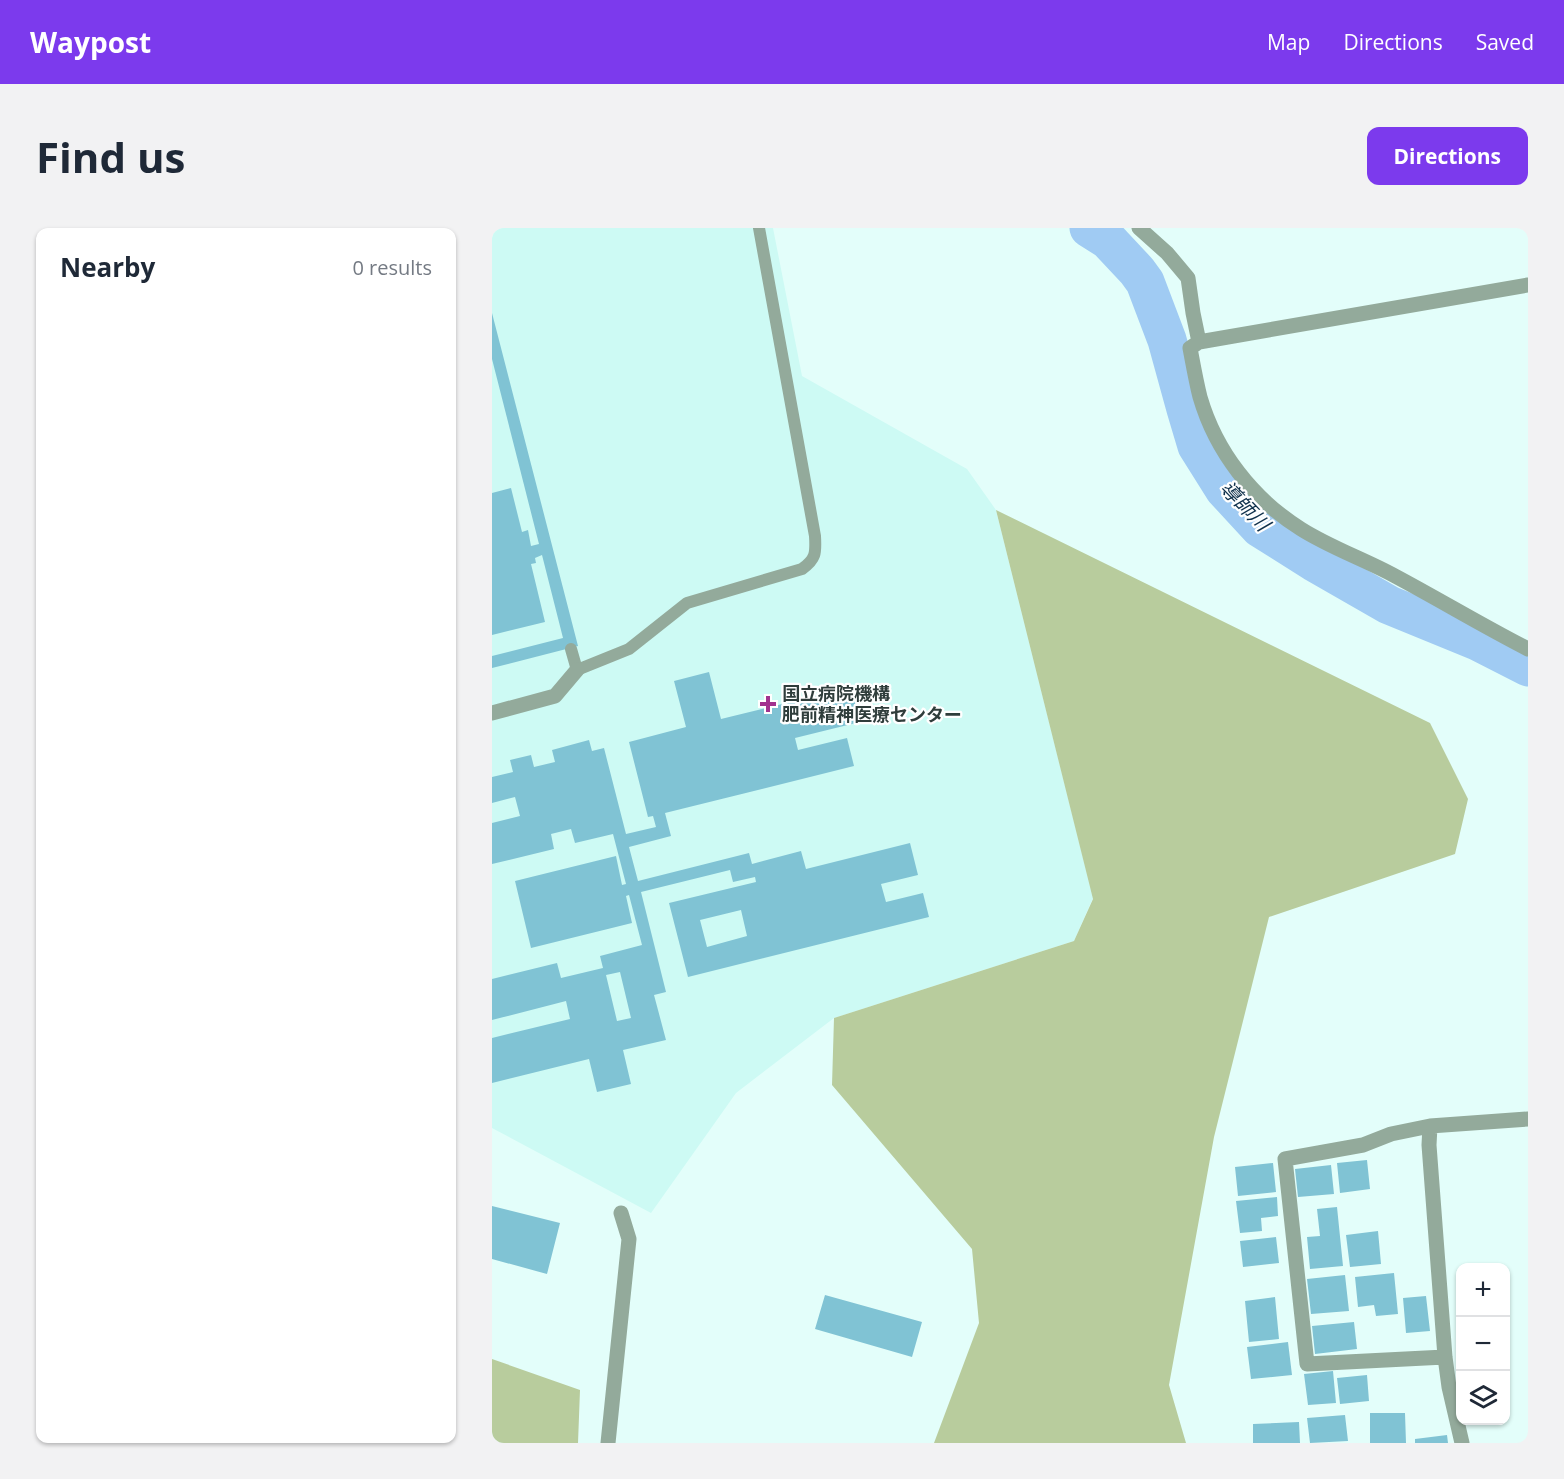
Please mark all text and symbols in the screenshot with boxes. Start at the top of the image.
text: Waypost [30,23,151,61]
text: Map [1267,28,1310,56]
text: Directions [1343,28,1443,56]
text: Saved [1476,28,1534,56]
button: Directions [1367,127,1528,185]
text: Find us [36,128,185,185]
text: Nearby [60,249,155,285]
text: 0 results [352,254,432,281]
water label: 導師川 [1215,475,1277,538]
place label: 国立病院機構 肥前精神医療センター [782,681,962,726]
marker: 国立病院機構 肥前精神医療センター [759,695,777,713]
map controls [1456,1263,1510,1425]
button: + [1456,1263,1510,1317]
button: − [1456,1317,1510,1371]
button: layers [1456,1371,1510,1425]

